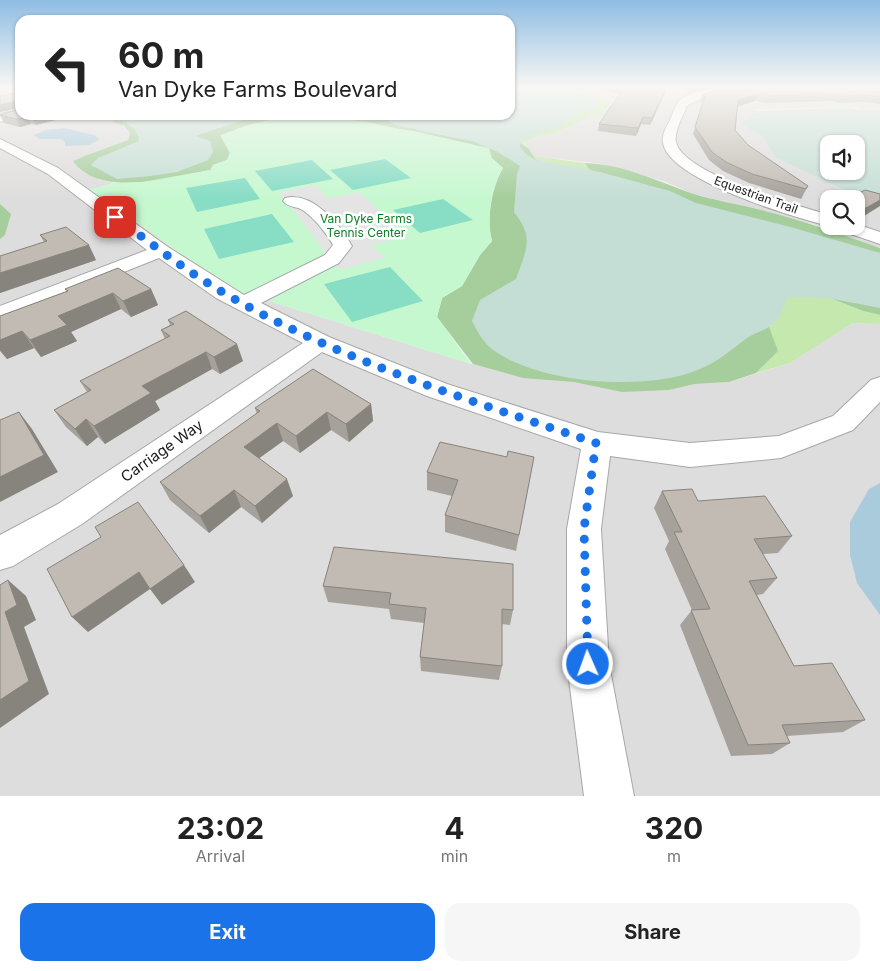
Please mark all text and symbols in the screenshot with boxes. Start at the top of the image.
text: 60 m [118,34,205,76]
icon: left [35,35,100,100]
text: Van Dyke Farms Boulevard [118,76,397,102]
map controls [820,135,865,235]
button: sound [820,135,865,180]
street label: Equestrian Trail [712,172,800,217]
button: search [820,190,865,235]
pin [94,196,136,238]
icon: arrive [101,203,129,231]
park label: Van Dyke Farms Tennis Center [320,211,412,240]
street label: Carriage Way [117,415,207,486]
position arrow [561,637,613,689]
text: 23:02 [177,810,264,846]
text: 4 [444,810,465,846]
text: 320 [645,810,703,846]
text: Arrival [196,846,245,866]
text: min [441,846,468,866]
text: m [667,846,681,866]
button: Exit [20,903,435,961]
button: Share [445,903,860,961]

